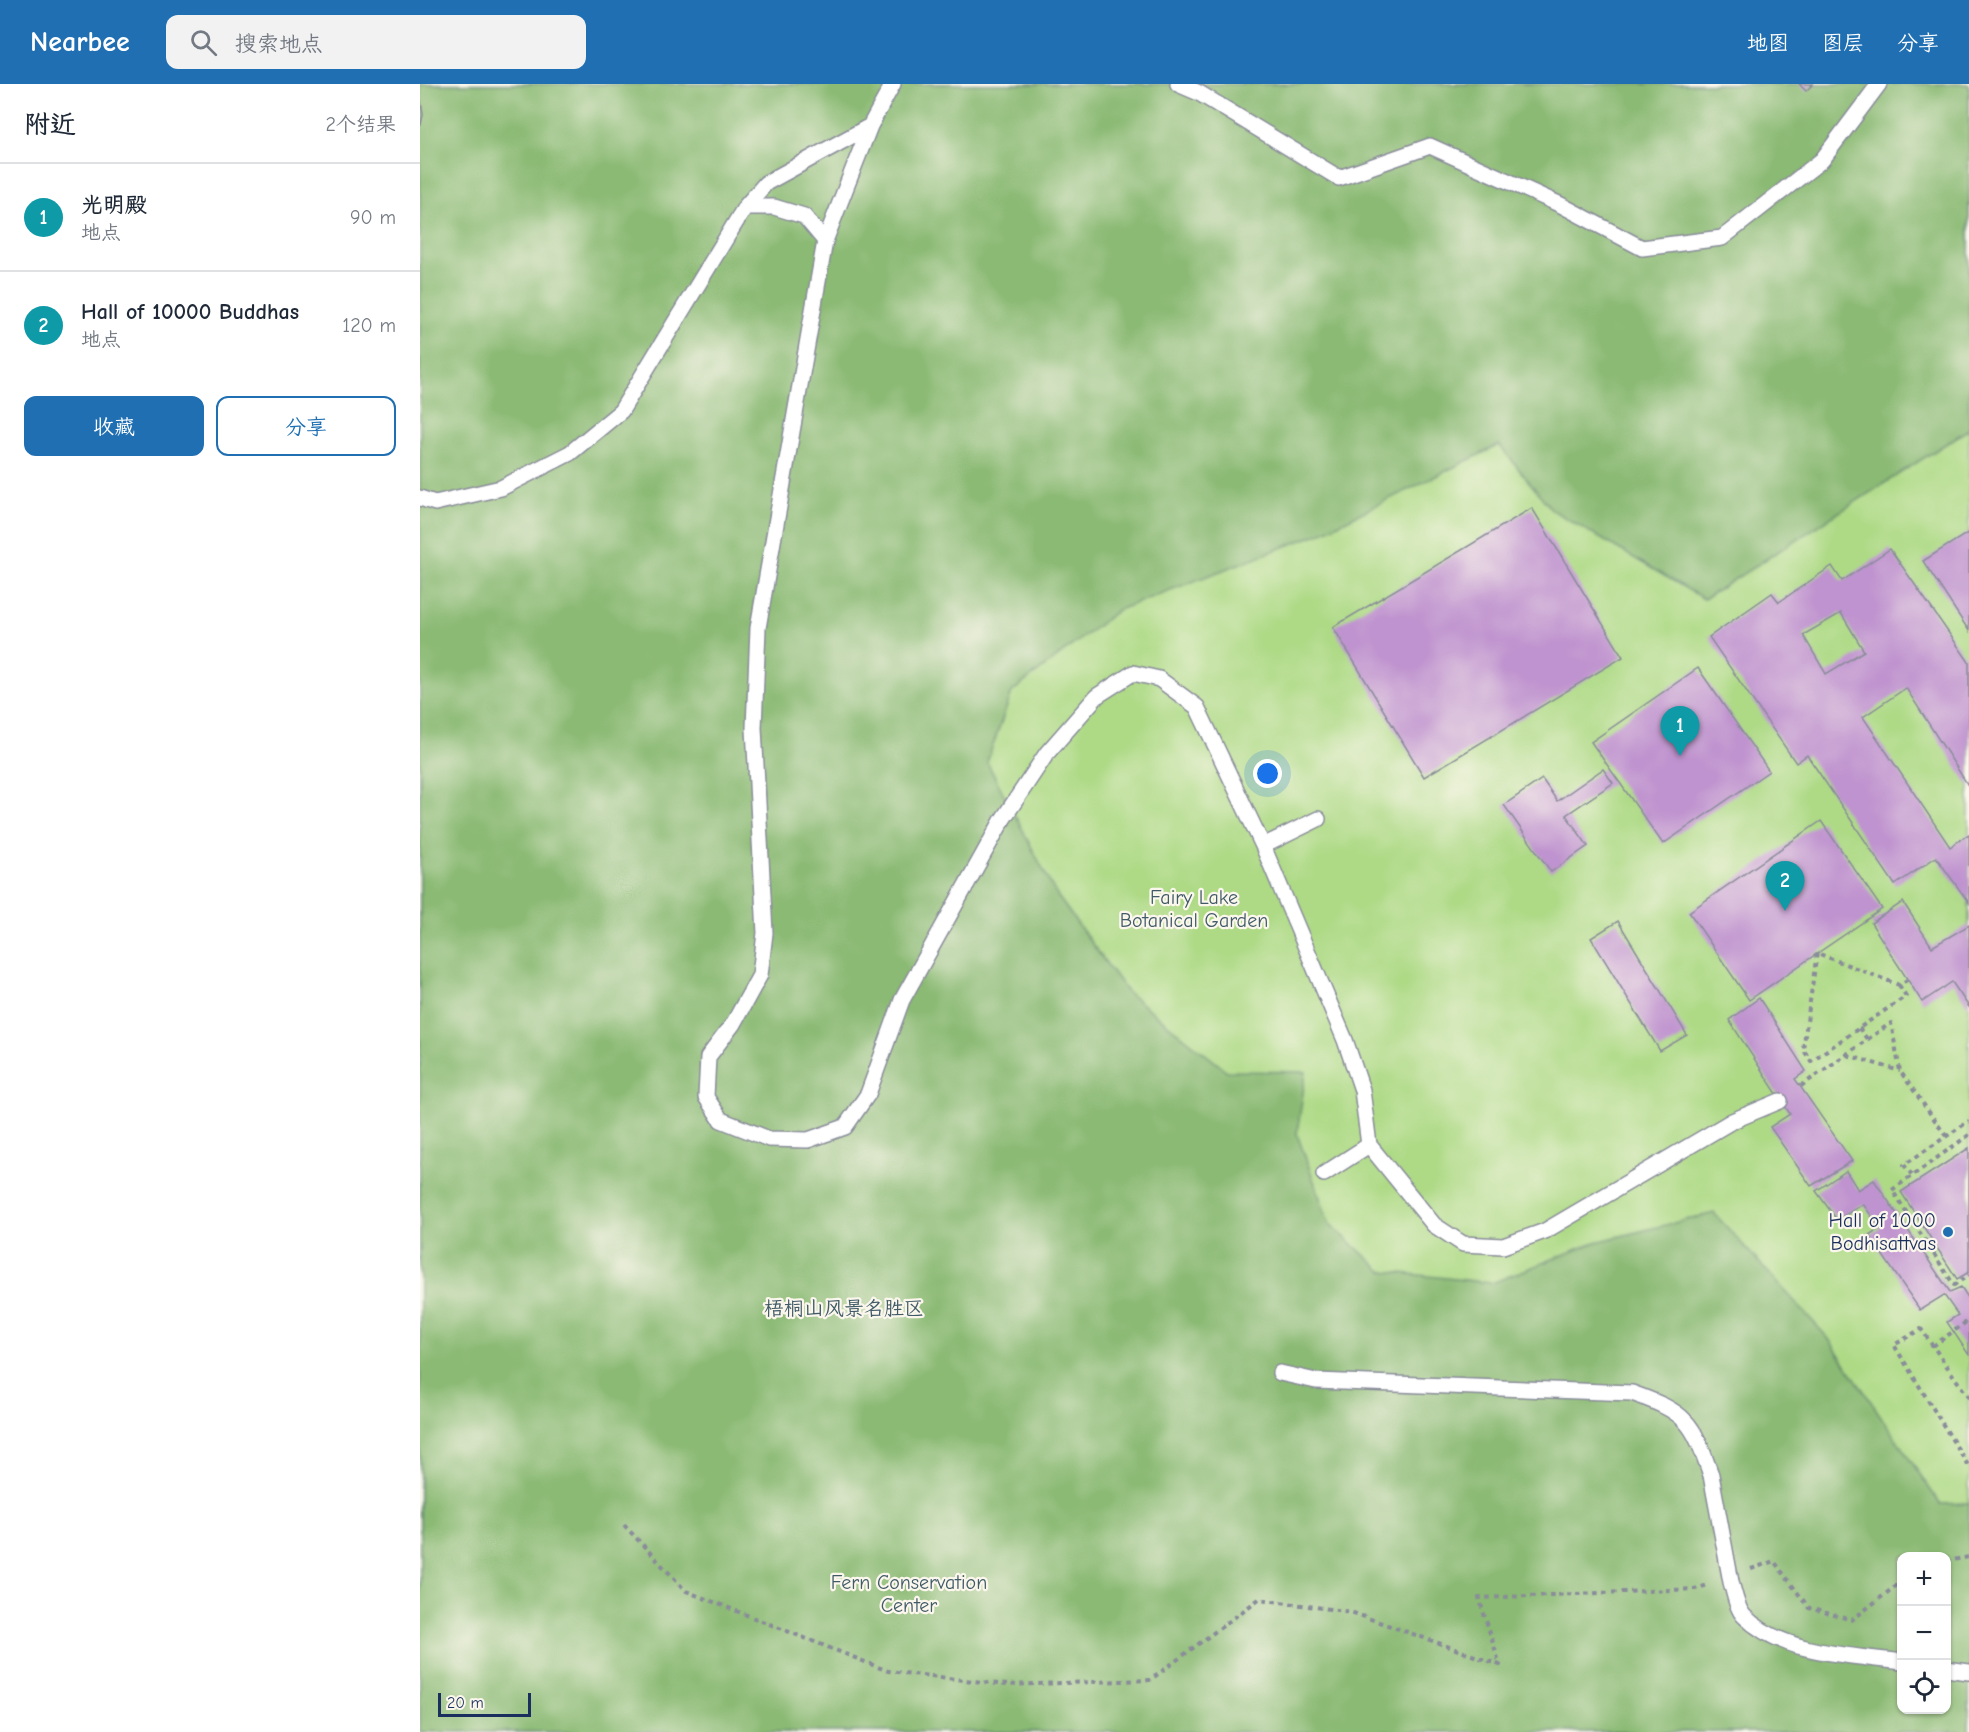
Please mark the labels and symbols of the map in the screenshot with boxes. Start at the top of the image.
pin: 1 [1660,706,1700,756]
your location [1253,759,1282,788]
pin: 2 [1766,862,1804,911]
park label: Fairy Lake Botanical Garden [1120,886,1268,932]
place label: Hall of 1000 Bodhisattvas [1829,1209,1936,1255]
marker: Hall of 1000 Bodhisattvas [1941,1225,1955,1239]
park label: 梧桐山风景名胜区 [764,1297,924,1320]
park label: Fern Conservation Center [831,1571,987,1617]
scale bar [438,1690,531,1718]

